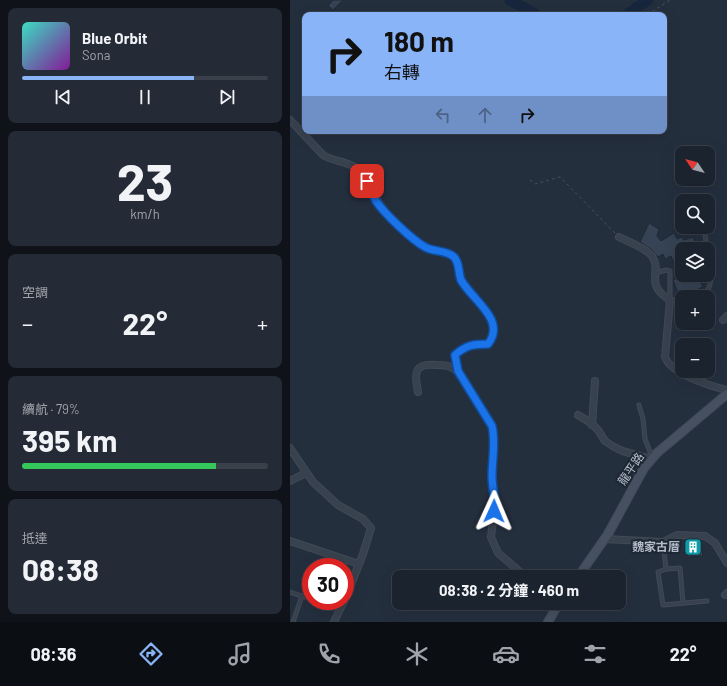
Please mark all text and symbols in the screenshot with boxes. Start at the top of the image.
text: 180 m [384,24,454,58]
icon: right [318,28,370,80]
text: Blue Orbit [82,29,147,47]
text: Sona [82,47,110,63]
text: 右轉 [384,61,420,83]
icon: previous [52,86,74,108]
icon: pause [134,86,156,108]
icon: next [216,86,238,108]
icon: left [432,104,454,126]
icon: ahead [474,104,496,126]
icon: right [516,104,538,126]
north arrow [675,146,715,186]
map controls [675,146,715,378]
text: 23 [117,149,173,211]
pin [350,164,384,198]
icon: arrive [356,170,378,192]
button: search [675,194,715,234]
text: km/h [130,206,160,222]
button: layers [675,242,715,282]
text: 空調 [22,284,48,300]
button: + [675,290,715,330]
text: 22° [123,305,167,341]
text: − [22,310,33,336]
text: + [257,310,268,336]
button: − [675,338,715,378]
text: 續航 · 79% [22,401,80,417]
text: 395 km [22,422,117,458]
street label: 龍平路 [614,450,646,487]
position arrow [473,490,515,532]
text: 抵達 [22,530,48,546]
building icon: 魏家古厝 [683,537,703,557]
place label: 魏家古厝 [632,539,680,553]
text: 08:38 [22,551,99,587]
speed limit sign: 30 [302,558,354,610]
text: 08:38 · 2 分鐘 · 460 m [439,581,579,599]
icon: directions [137,640,165,668]
icon: music [226,640,254,668]
icon: phone [315,640,343,668]
icon: climate [403,640,431,668]
icon: car [492,640,520,668]
icon: filters [581,640,609,668]
text: 08:36 [30,643,76,665]
text: 22° [670,643,697,665]

